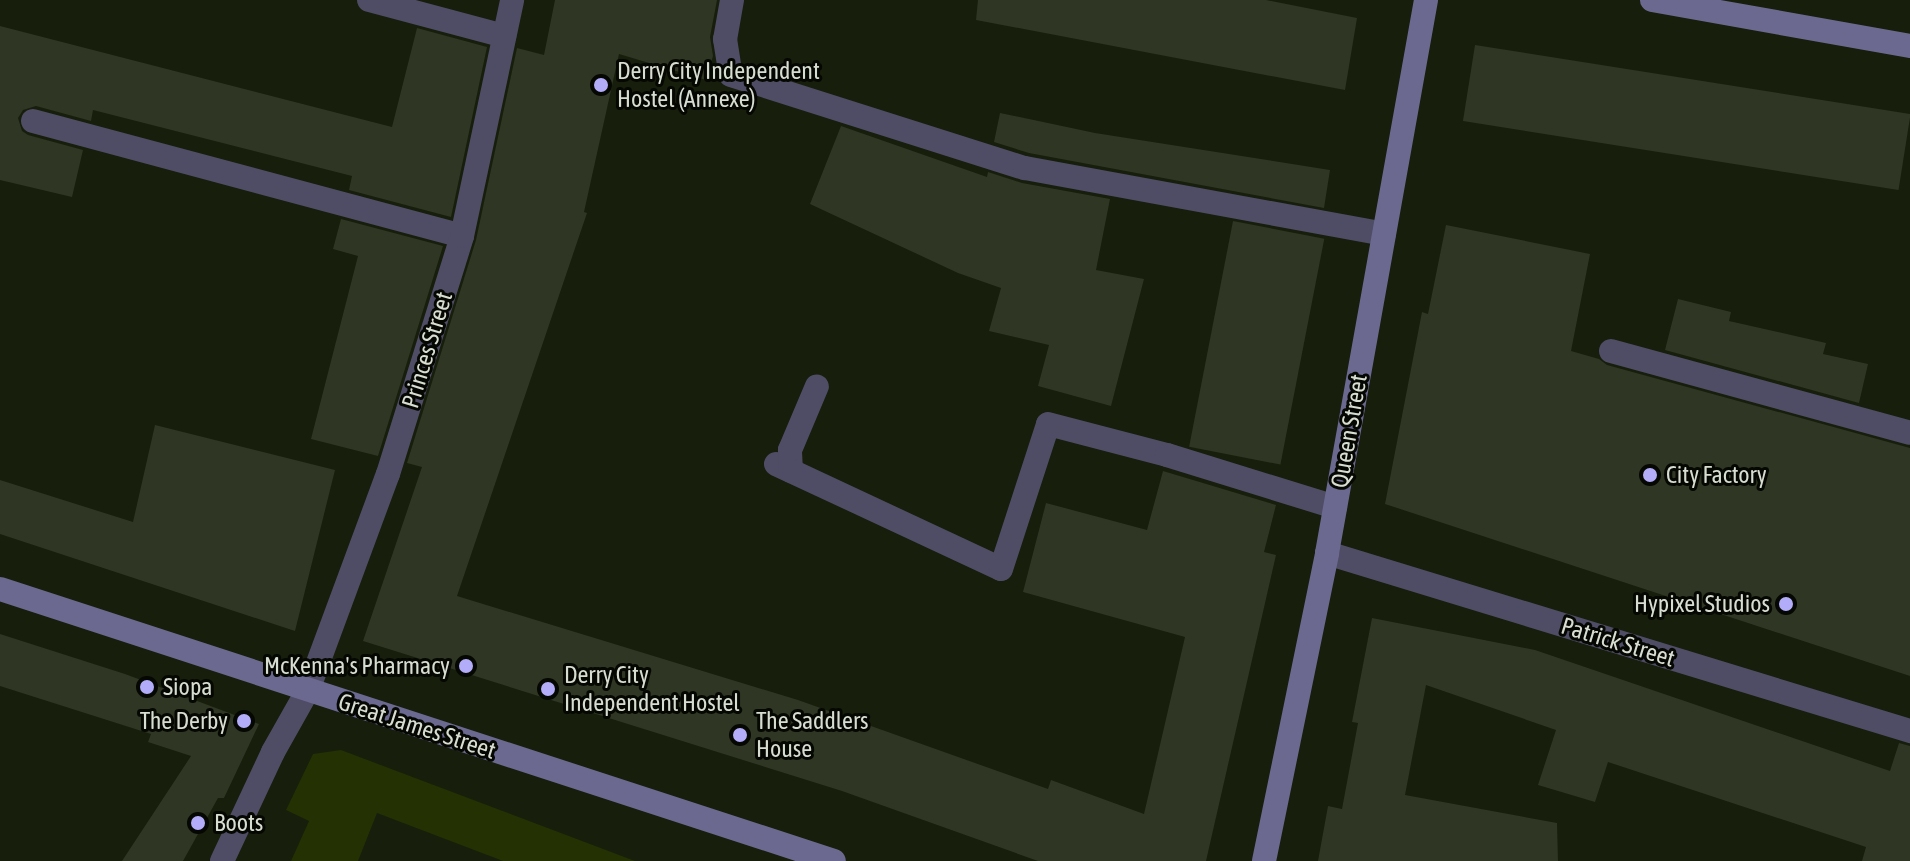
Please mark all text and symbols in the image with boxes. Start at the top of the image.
place label: Derry City Independent Hostel (Annexe) [617,57,820,113]
marker: Derry City Independent Hostel (Annexe) [592,76,610,94]
street label: Princes Street [396,288,458,412]
street label: Queen Street [1325,372,1373,490]
place label: City Factory [1666,461,1767,489]
marker: City Factory [1641,466,1659,484]
place label: Hypixel Studios [1634,590,1770,618]
marker: Hypixel Studios [1777,595,1795,613]
street label: Patrick Street [1558,611,1678,673]
place label: McKenna's Pharmacy [264,652,450,680]
marker: McKenna's Pharmacy [457,657,475,675]
place label: Derry City Independent Hostel [564,661,740,717]
place label: Siopa [163,673,212,701]
marker: Siopa [138,678,156,696]
marker: Derry City Independent Hostel [539,680,557,698]
street label: Great James Street [335,687,499,765]
place label: The Derby [140,707,228,735]
place label: The Saddlers House [756,707,868,763]
marker: The Derby [235,712,253,730]
marker: The Saddlers House [731,726,749,744]
place label: Boots [214,809,263,837]
marker: Boots [189,814,207,832]

